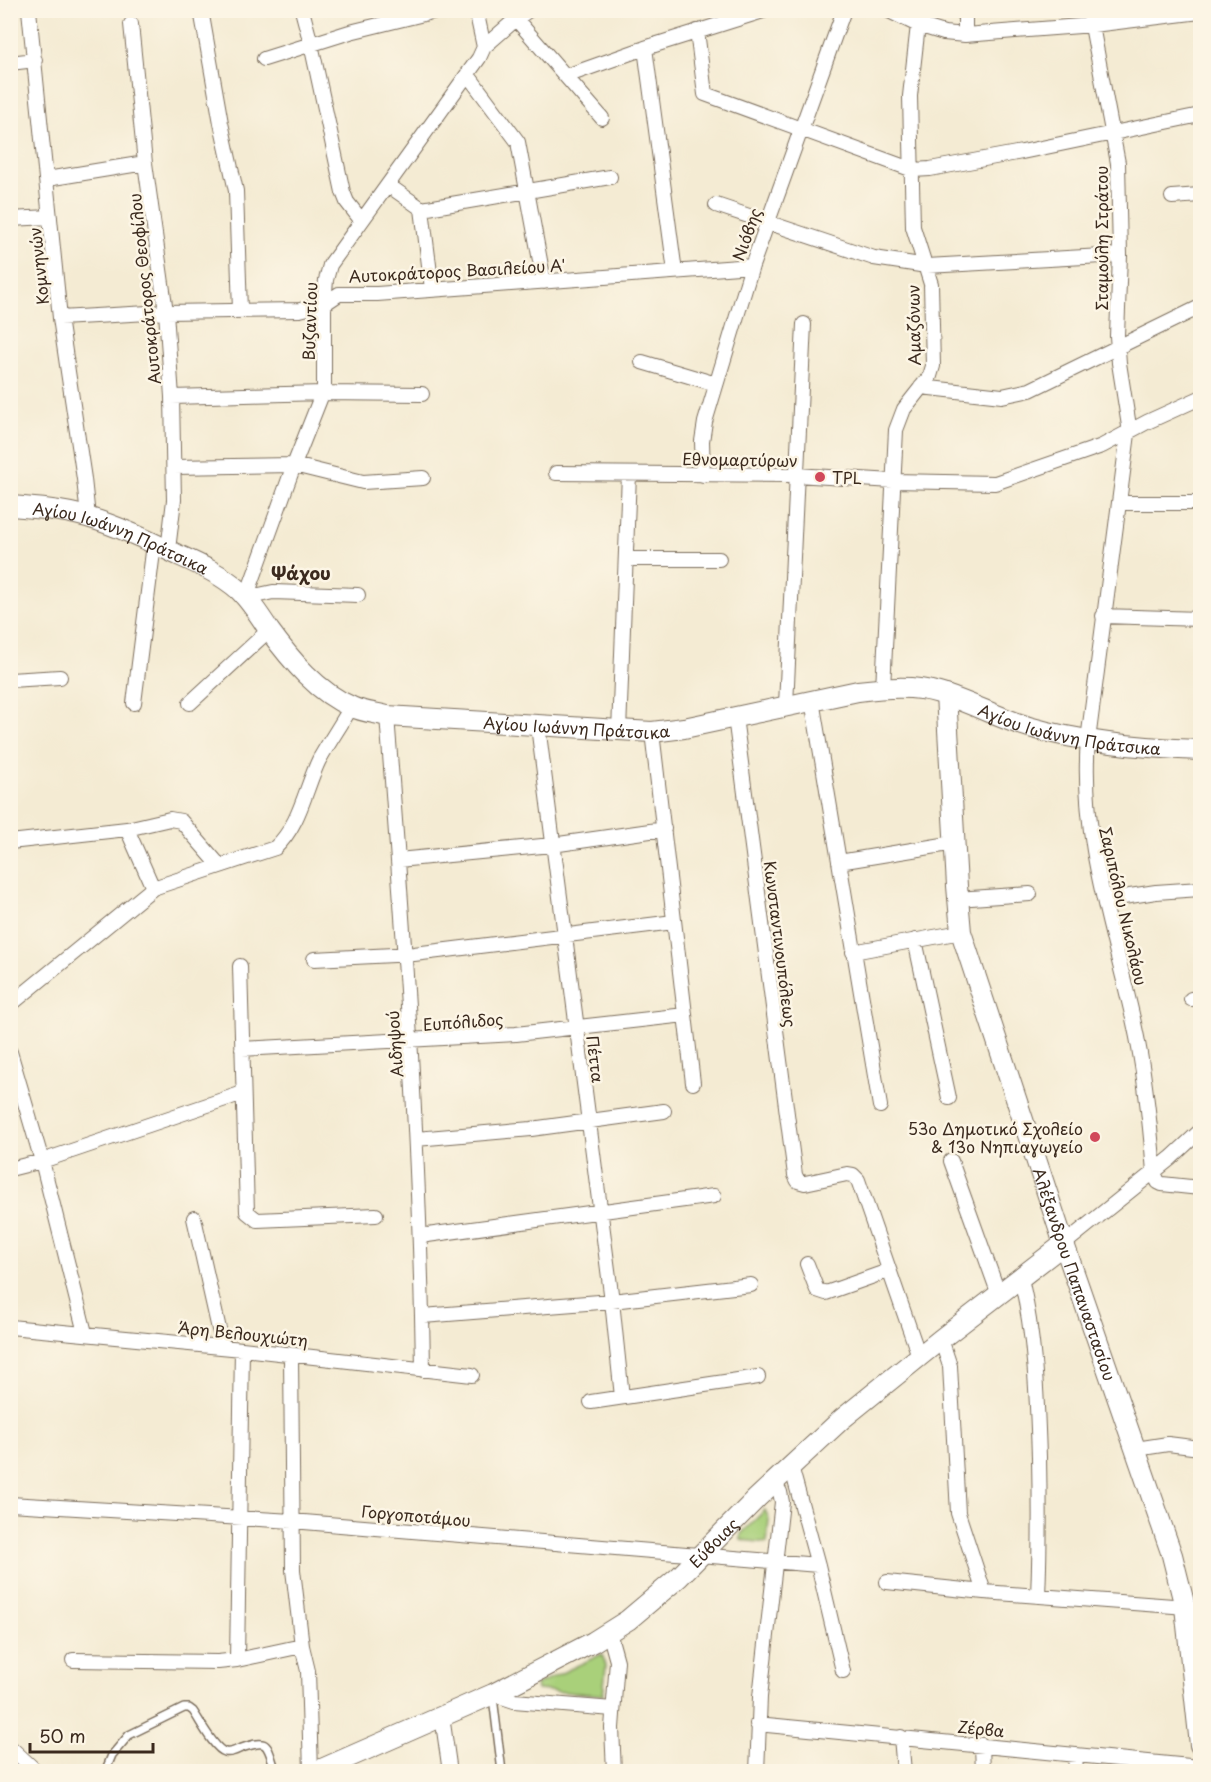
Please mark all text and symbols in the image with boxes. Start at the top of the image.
street label: Σταμούλη Στράτου [1089,166,1113,310]
street label: Αυτοκράτορος Θεοφίλου [122,192,166,386]
street label: Νιόβης [725,204,767,264]
street label: Κομνηνών [22,226,54,306]
street label: Αυτοκράτορος Βασιλείου A' [348,252,566,288]
street label: Βυζαντίου [296,281,322,361]
street label: Αμαζόνων [900,284,926,366]
street label: Εθνομαρτύρων [682,446,798,472]
place label: TPL [832,465,862,489]
marker: TPL [813,470,827,484]
street label: Αγίου Ιωάννη Πράτσικα [31,496,213,580]
district label: Ψάχου [271,559,331,586]
street label: Αγίου Ιωάννη Πράτσικα [975,697,1162,760]
street label: Αγίου Ιωάννη Πράτσικα [483,710,672,744]
street label: Σαριπόλου Νικολάου [1094,824,1154,988]
street label: Κωνσταντινουπόλεως [759,860,803,1028]
street label: Ευπόλιδος [422,1006,504,1036]
street label: Αιδηψού [380,1010,408,1078]
street label: Πέττα [581,1034,611,1085]
place label: 53ο Δημοτικό Σχολείο & 13ο Νηπιαγωγείο [908,1116,1083,1158]
marker: 53ο Δημοτικό Σχολείο & 13ο Νηπιαγωγείο [1088,1130,1102,1144]
street label: Αλέξανδρου Παπαναστασίου [1028,1164,1123,1384]
street label: Άρη Βελουχιώτη [177,1314,309,1352]
street label: Γοργοποτάμου [360,1498,472,1532]
street label: Εύβοιας [683,1512,744,1573]
street label: Ζέρβα [956,1714,1006,1742]
scale bar [30,1716,153,1754]
text: 50 m [39,1722,86,1749]

